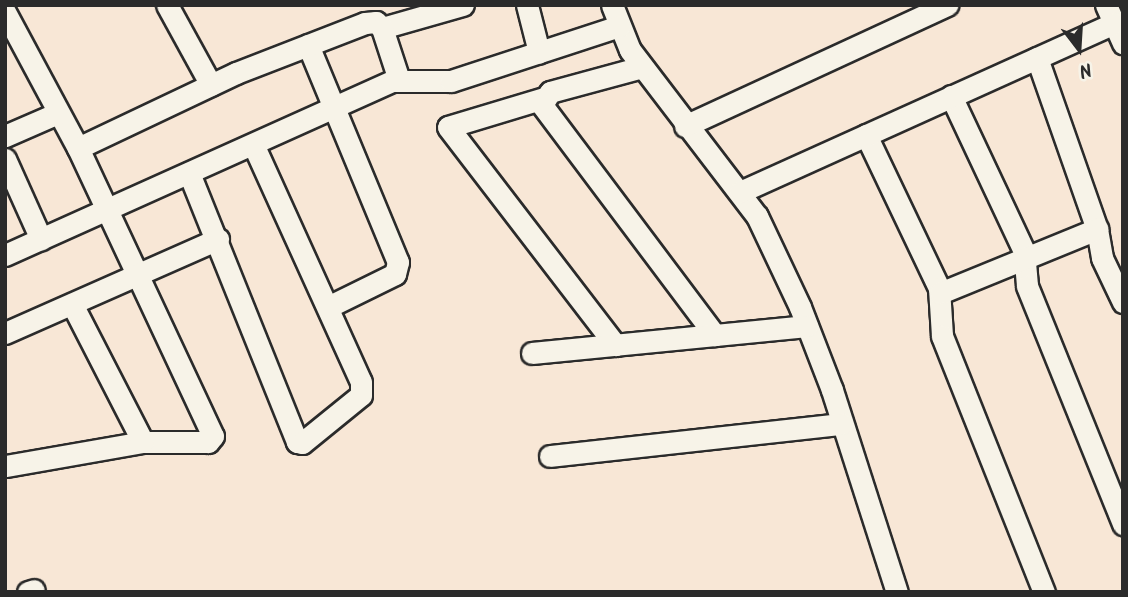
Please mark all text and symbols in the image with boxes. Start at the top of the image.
north arrow [1044,14,1114,84]
text: N [1075,53,1095,85]

